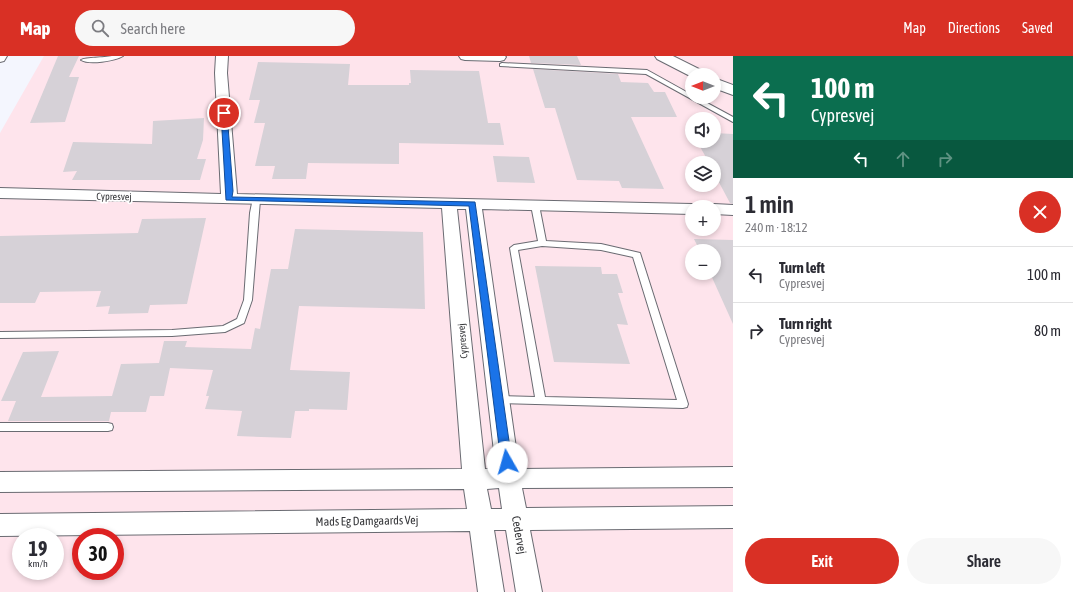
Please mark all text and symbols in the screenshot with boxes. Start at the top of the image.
search box [75,10,355,46]
text: Map [20,17,51,39]
icon: search [89,17,111,39]
text: Search here [121,20,185,37]
text: Map [903,20,926,36]
text: Directions [948,20,1000,36]
text: Saved [1022,20,1053,36]
north arrow [685,68,721,104]
map controls [685,68,721,280]
icon: left [745,72,797,124]
text: 100 m [811,72,874,104]
pin [207,96,241,130]
icon: arrive [213,102,235,124]
text: Cypresvej [811,105,874,126]
button: sound [685,112,721,148]
icon: left [850,148,872,170]
icon: ahead [892,148,914,170]
icon: right [934,148,956,170]
button: layers [685,156,721,192]
street label: Cypresvej [96,191,132,202]
text: 1 min [745,191,794,218]
button: close [1019,191,1061,233]
button: + [685,200,721,236]
text: 240 m · 18:12 [745,220,808,235]
button: − [685,244,721,280]
text: Turn left [779,259,825,276]
icon: left [745,264,767,286]
text: 100 m [1027,266,1061,283]
text: Cypresvej [779,276,825,291]
text: Turn right [779,315,832,332]
icon: right [745,320,767,342]
text: 80 m [1034,322,1061,339]
street label: Cypresvej [455,323,470,359]
text: Cypresvej [779,332,825,347]
position arrow [486,441,528,483]
street label: Mads Eg Damgaards Vej [315,513,419,529]
street label: Cedervej [509,515,529,555]
speed limit sign: 30 [72,528,124,580]
text: 19 [29,537,47,560]
button: Exit [745,538,899,584]
button: Share [907,538,1061,584]
text: km/h [28,558,48,569]

